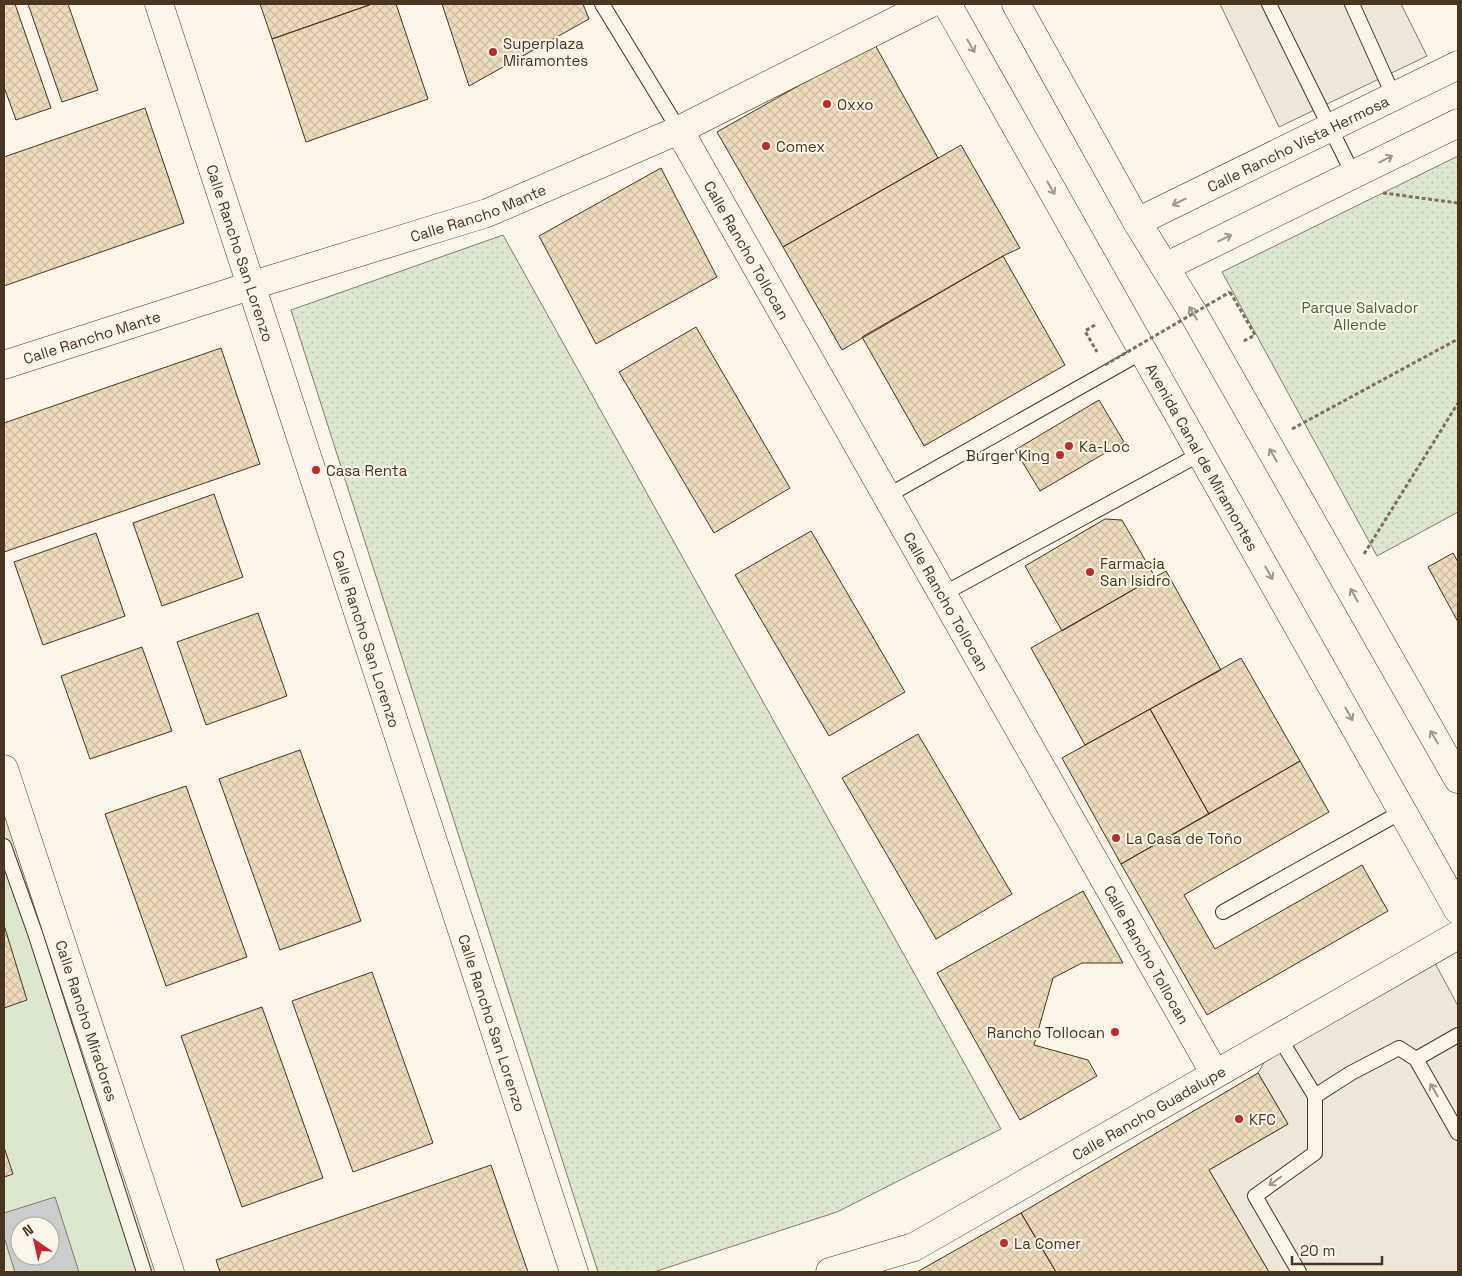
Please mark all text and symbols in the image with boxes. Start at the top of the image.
place label: Superplaza Miramontes [503,34,588,70]
one-way arrow [966,39,976,54]
marker: Superplaza Miramontes [487,46,499,58]
street label: Calle Rancho Vista Hermosa [1204,91,1392,196]
place label: Oxxo [837,95,874,114]
marker: Oxxo [821,98,833,110]
place label: Comex [776,137,825,156]
marker: Comex [760,140,772,152]
one-way arrow [1378,154,1393,163]
street label: Calle Rancho San Lorenzo [203,162,278,344]
street label: Calle Rancho Tollocan [700,177,794,323]
street label: Calle Rancho Mante [408,179,549,246]
one-way arrow [1046,180,1056,195]
one-way arrow [1172,198,1187,207]
one-way arrow [1217,233,1232,243]
park label: Parque Salvador Allende [1302,298,1419,334]
street label: Calle Rancho Mante [21,306,163,368]
one-way arrow [1188,306,1198,321]
street label: Avenida Canal de Miramontes [1142,360,1263,554]
place label: Ka-Loc [1079,437,1130,456]
marker: Ka-Loc [1063,440,1075,452]
place label: Burger King [966,446,1050,465]
one-way arrow [1268,447,1278,462]
marker: Burger King [1054,449,1066,461]
place label: Casa Renta [326,461,408,480]
marker: Casa Renta [310,464,322,476]
street label: Calle Rancho Tollocan [900,528,994,674]
street label: Calle Rancho San Lorenzo [329,548,405,730]
place label: Farmacia San Isidro [1100,554,1170,590]
one-way arrow [1264,565,1274,580]
marker: Farmacia San Isidro [1084,566,1096,578]
one-way arrow [1349,588,1359,603]
one-way arrow [1344,707,1354,721]
one-way arrow [1429,729,1439,744]
place label: La Casa de Toño [1126,829,1242,848]
marker: La Casa de Toño [1110,832,1122,844]
street label: Calle Rancho Tollocan [1100,882,1194,1027]
street label: Calle Rancho San Lorenzo [455,932,530,1114]
street label: Calle Rancho Miradores [52,938,123,1104]
place label: Rancho Tollocan [987,1023,1105,1042]
marker: Rancho Tollocan [1109,1026,1121,1038]
street label: Calle Rancho Guadalupe [1068,1061,1229,1164]
one-way arrow [1429,1083,1439,1098]
place label: KFC [1249,1110,1276,1129]
marker: KFC [1233,1113,1245,1125]
one-way arrow [1268,1176,1282,1186]
north arrow [10,1216,60,1266]
text: N [19,1220,37,1240]
place label: La Comer [1014,1234,1081,1253]
scale bar [1292,1234,1382,1266]
marker: La Comer [998,1237,1010,1249]
text: 20 m [1300,1241,1335,1260]

